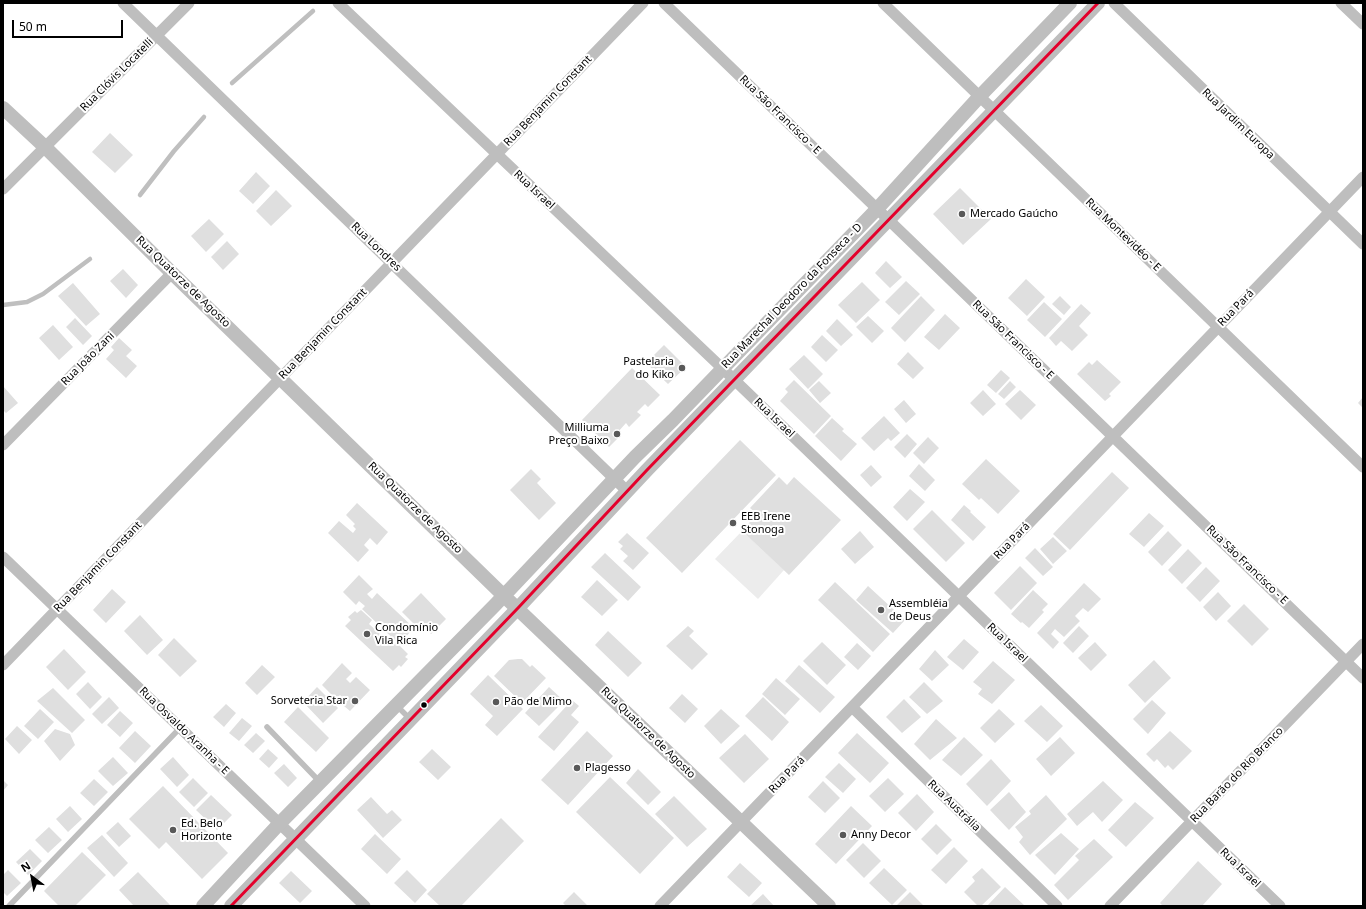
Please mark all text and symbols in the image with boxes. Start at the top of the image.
scale bar [14,12,125,38]
text: 50 m [19,18,47,35]
street label: Rua Clóvis Locatelli [78,36,156,114]
street label: Rua Benjamin Constant [501,53,595,149]
street label: Rua São Francisco - E [737,73,823,157]
street label: Rua Jardim Europa [1199,86,1277,162]
street label: Rua Israel [511,168,557,212]
street label: Rua Montevidéo - E [1083,196,1163,274]
place label: Mercado Gaúcho [970,207,1058,221]
marker: Mercado Gaúcho [957,209,967,219]
street label: Rua Londres [348,220,404,274]
street label: Rua Marechal Deodoro da Fonseca - D [719,221,865,371]
street label: Rua Quatorze de Agosto [133,234,233,330]
street label: Rua Benjamin Constant [276,286,370,382]
street label: Rua Pará [1215,287,1257,329]
street label: Rua São Francisco - E [970,298,1056,382]
street label: Rua João Zani [59,330,117,388]
place label: Pastelaria do Kiko [623,355,674,381]
marker: Pastelaria do Kiko [677,363,687,373]
street label: Rua Israel [751,395,797,441]
place label: Milliuma Preço Baixo [549,421,609,447]
marker: Milliuma Preço Baixo [612,429,622,439]
street label: Rua Quatorze de Agosto [365,460,465,556]
place label: EEB Irene Stonoga [741,510,790,536]
marker: EEB Irene Stonoga [728,518,738,528]
street label: Rua Benjamin Constant [51,519,145,615]
street label: Rua Pará [991,520,1033,562]
street label: Rua São Francisco - E [1204,523,1290,607]
place label: Assembléia de Deus [889,597,948,623]
marker: Assembléia de Deus [876,605,886,615]
street label: Rua Israel [984,620,1030,666]
place label: Condomínio Vila Rica [375,621,438,647]
marker: Condomínio Vila Rica [362,629,372,639]
street label: Rua Osvaldo Aranha - E [136,685,232,777]
street label: Rua Quatorze de Agosto [598,685,698,781]
place label: Sorveteria Star [271,694,347,708]
place label: Pão de Mimo [504,695,572,709]
marker: Sorveteria Star [350,696,360,706]
marker: Pão de Mimo [491,697,501,707]
unlabelled marker [419,700,429,710]
street label: Rua Barão do Rio Branco [1188,724,1286,826]
street label: Rua Pará [766,754,808,796]
place label: Plagesso [585,761,631,775]
marker: Plagesso [572,763,582,773]
street label: Rua Austrália [925,778,983,834]
place label: Ed. Belo Horizonte [181,817,232,843]
marker: Ed. Belo Horizonte [168,825,178,835]
place label: Anny Decor [851,828,911,842]
marker: Anny Decor [838,830,848,840]
street label: Rua Israel [1217,845,1263,891]
north arrow [12,857,52,897]
text: N [18,858,33,875]

